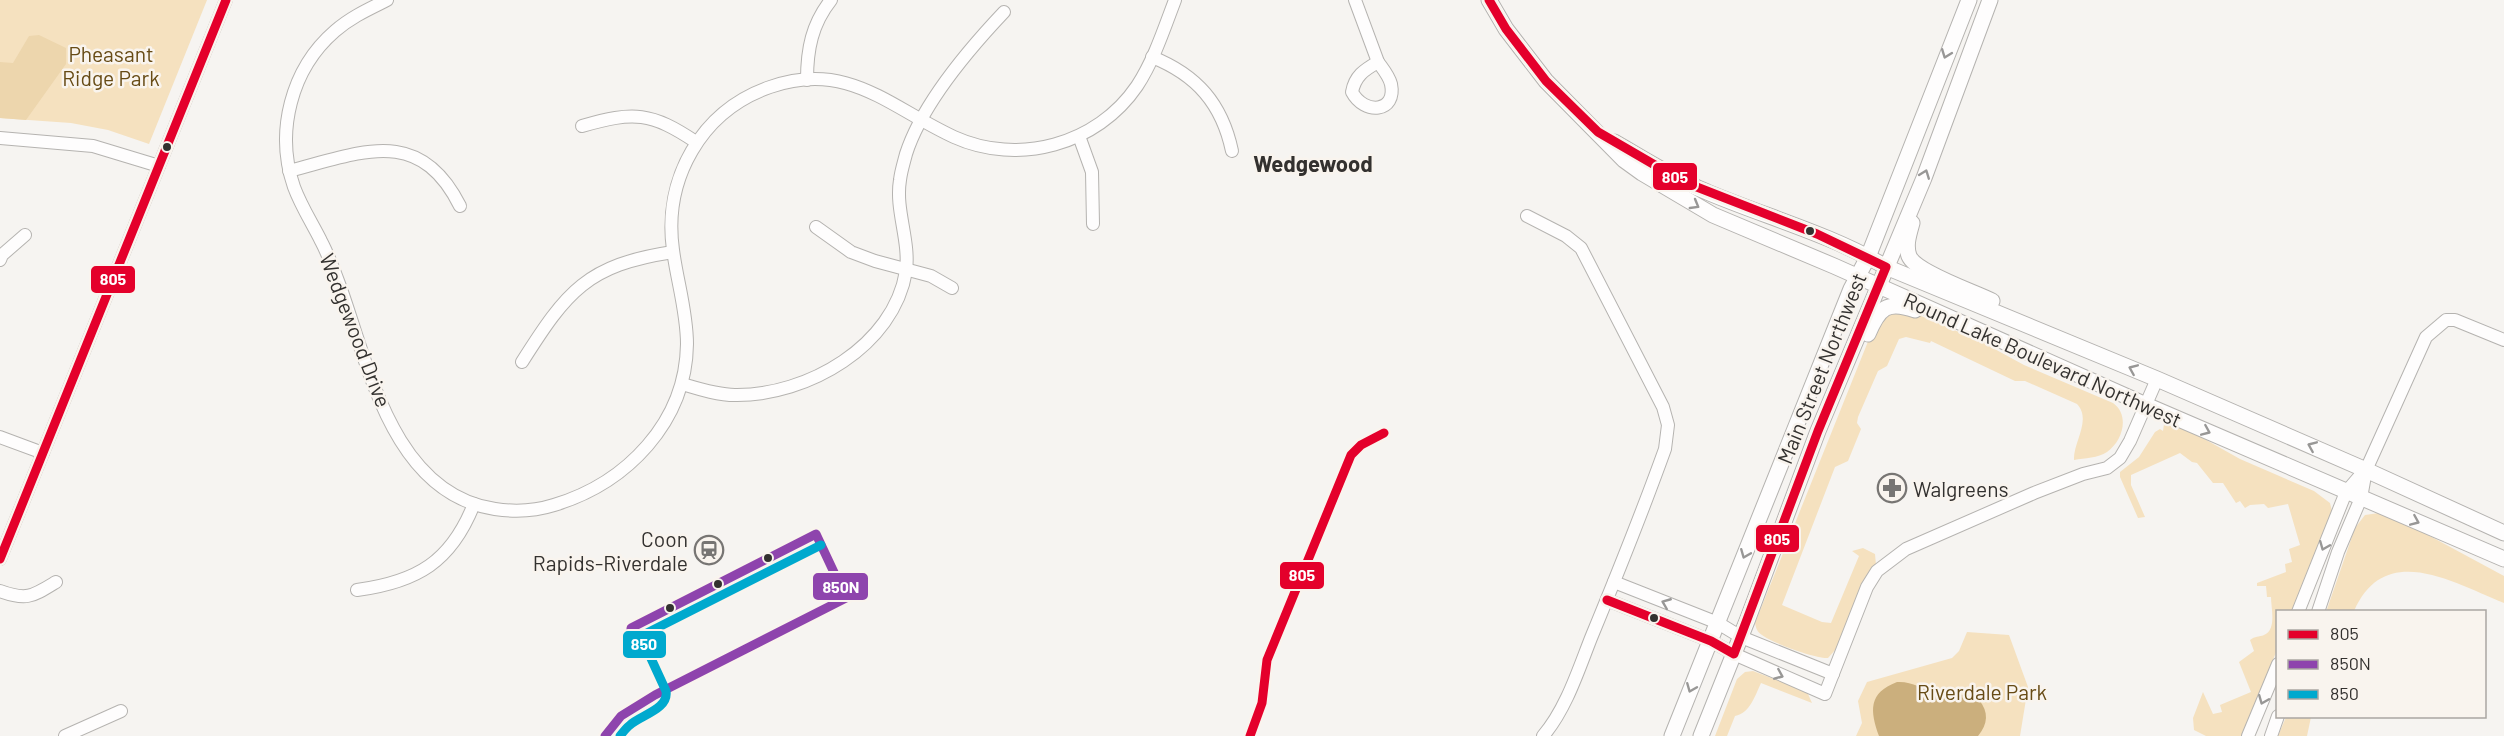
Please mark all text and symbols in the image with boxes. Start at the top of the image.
park label: Pheasant Ridge Park [62,41,160,90]
one-way arrow [1941,48,1953,59]
unlabelled marker [161,141,173,153]
district label: Wedgewood [1253,150,1373,176]
line badge: 805 [1652,162,1698,191]
text: 805 [1662,167,1689,186]
one-way arrow [1918,170,1930,181]
one-way arrow [1689,198,1699,209]
unlabelled marker [1804,225,1816,237]
street label: Wedgewood Drive [315,250,397,410]
line badge: 805 [90,265,136,294]
text: 805 [100,269,127,288]
street label: Main Street Northwest [1771,269,1871,467]
street label: Round Lake Boulevard Northwest [1900,286,2186,432]
one-way arrow [2128,364,2139,376]
one-way arrow [2200,424,2211,436]
one-way arrow [2307,442,2318,454]
pharmacy icon: Walgreens [1876,472,1908,504]
place label: Walgreens [1913,476,2009,501]
one-way arrow [2408,514,2419,526]
line badge: 805 [1755,524,1800,553]
place label: Coon Rapids-Riverdale [533,526,688,575]
text: 805 [1764,529,1791,548]
station icon: Coon Rapids-Riverdale [693,534,725,566]
one-way arrow [2319,539,2331,550]
one-way arrow [1740,548,1752,559]
unlabelled marker [762,552,774,564]
line badge: 805 [1279,561,1325,590]
text: 805 [1289,565,1316,584]
line badge: 850N [812,572,869,601]
text: 850N [822,577,860,596]
unlabelled marker [712,578,724,590]
one-way arrow [1661,597,1672,610]
unlabelled marker [664,602,676,614]
legend [2276,610,2486,718]
unlabelled marker [1648,612,1660,624]
text: 805 [2330,622,2359,644]
line badge: 850 [622,630,667,659]
text: 850 [631,634,657,653]
text: 850N [2330,652,2371,674]
one-way arrow [1773,667,1784,679]
park label: Riverdale Park [1917,679,2047,704]
one-way arrow [1686,682,1698,693]
text: 850 [2330,682,2359,704]
one-way arrow [2258,694,2270,705]

